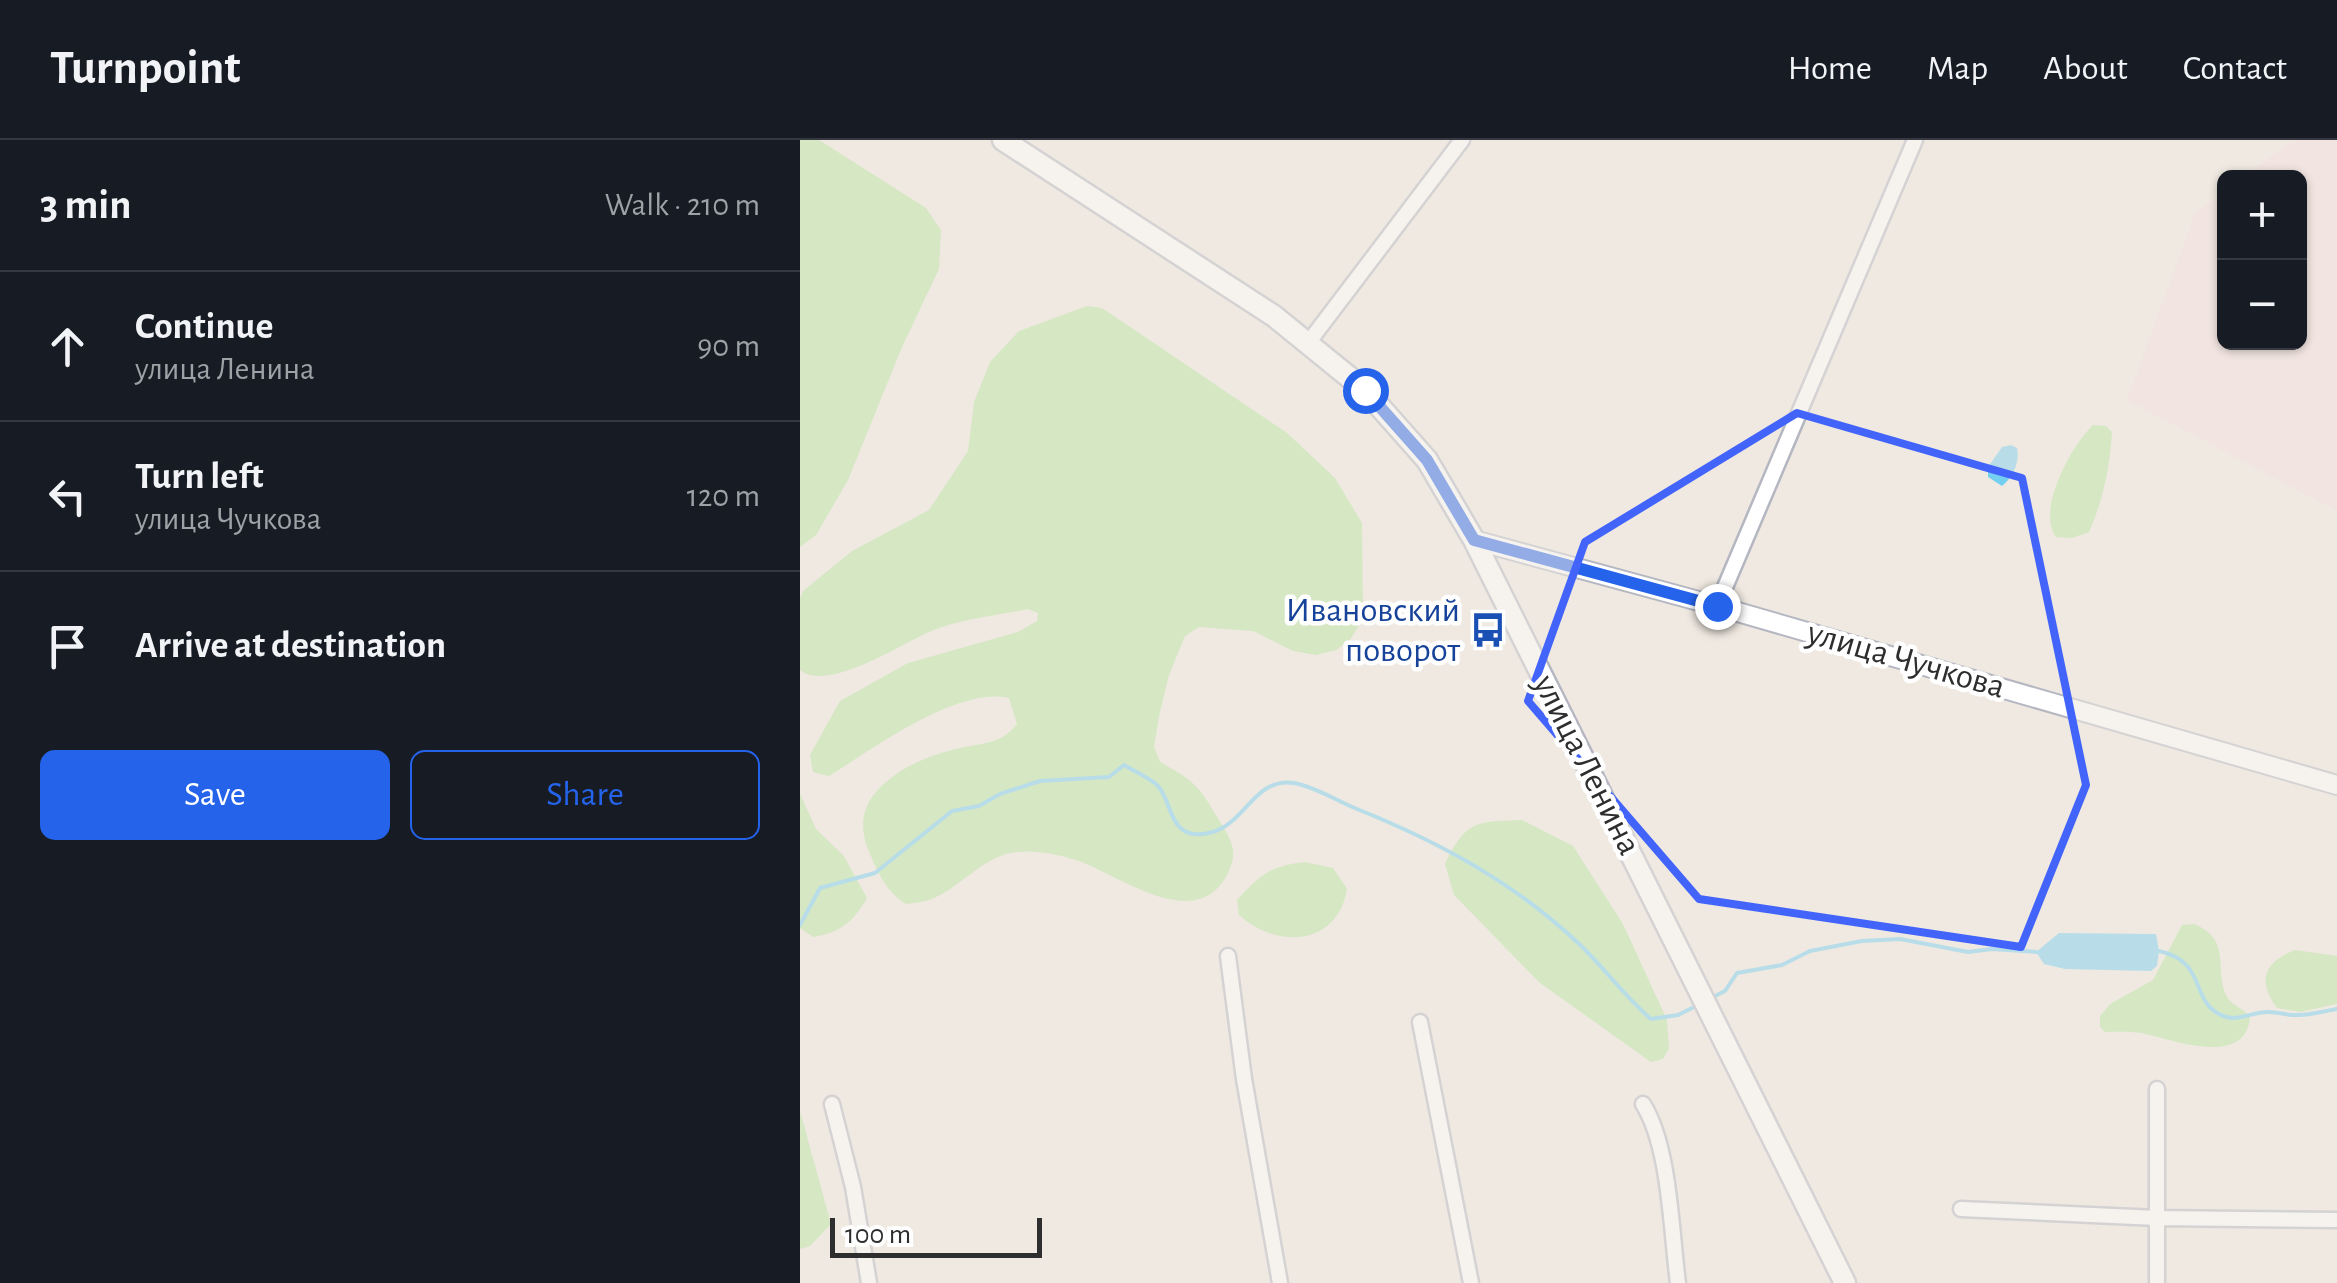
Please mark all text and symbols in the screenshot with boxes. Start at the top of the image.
text: Turnpoint [50,45,241,93]
text: Home [1788,51,1872,86]
text: Map [1927,51,1988,86]
text: About [2043,51,2128,86]
text: Contact [2183,51,2287,86]
map controls [2217,170,2307,350]
button: + [2217,170,2307,260]
text: 3 min [40,184,132,226]
text: Walk · 210 m [605,189,760,221]
button: − [2217,260,2307,350]
text: Continue [135,308,273,346]
icon: ahead [40,319,95,374]
text: 90 m [697,330,760,362]
text: улица Ленина [135,353,315,385]
route start [1343,368,1389,414]
text: Turn left [135,458,263,496]
icon: left [40,469,95,524]
text: 120 m [687,480,760,512]
text: улица Чучкова [135,503,321,535]
route end [1695,584,1741,630]
place label: Ивановский поворот [1285,593,1460,668]
bus stop icon: Ивановский поворот [1469,611,1507,649]
street label: улица Чучкова [1802,615,2009,705]
icon: arrive [40,619,95,674]
text: Arrive at destination [135,627,446,665]
street label: улица Ленина [1526,669,1647,861]
button: Save [40,750,390,840]
button: Share [410,750,760,840]
scale bar [830,1213,1042,1258]
text: 100 m [845,1221,911,1249]

